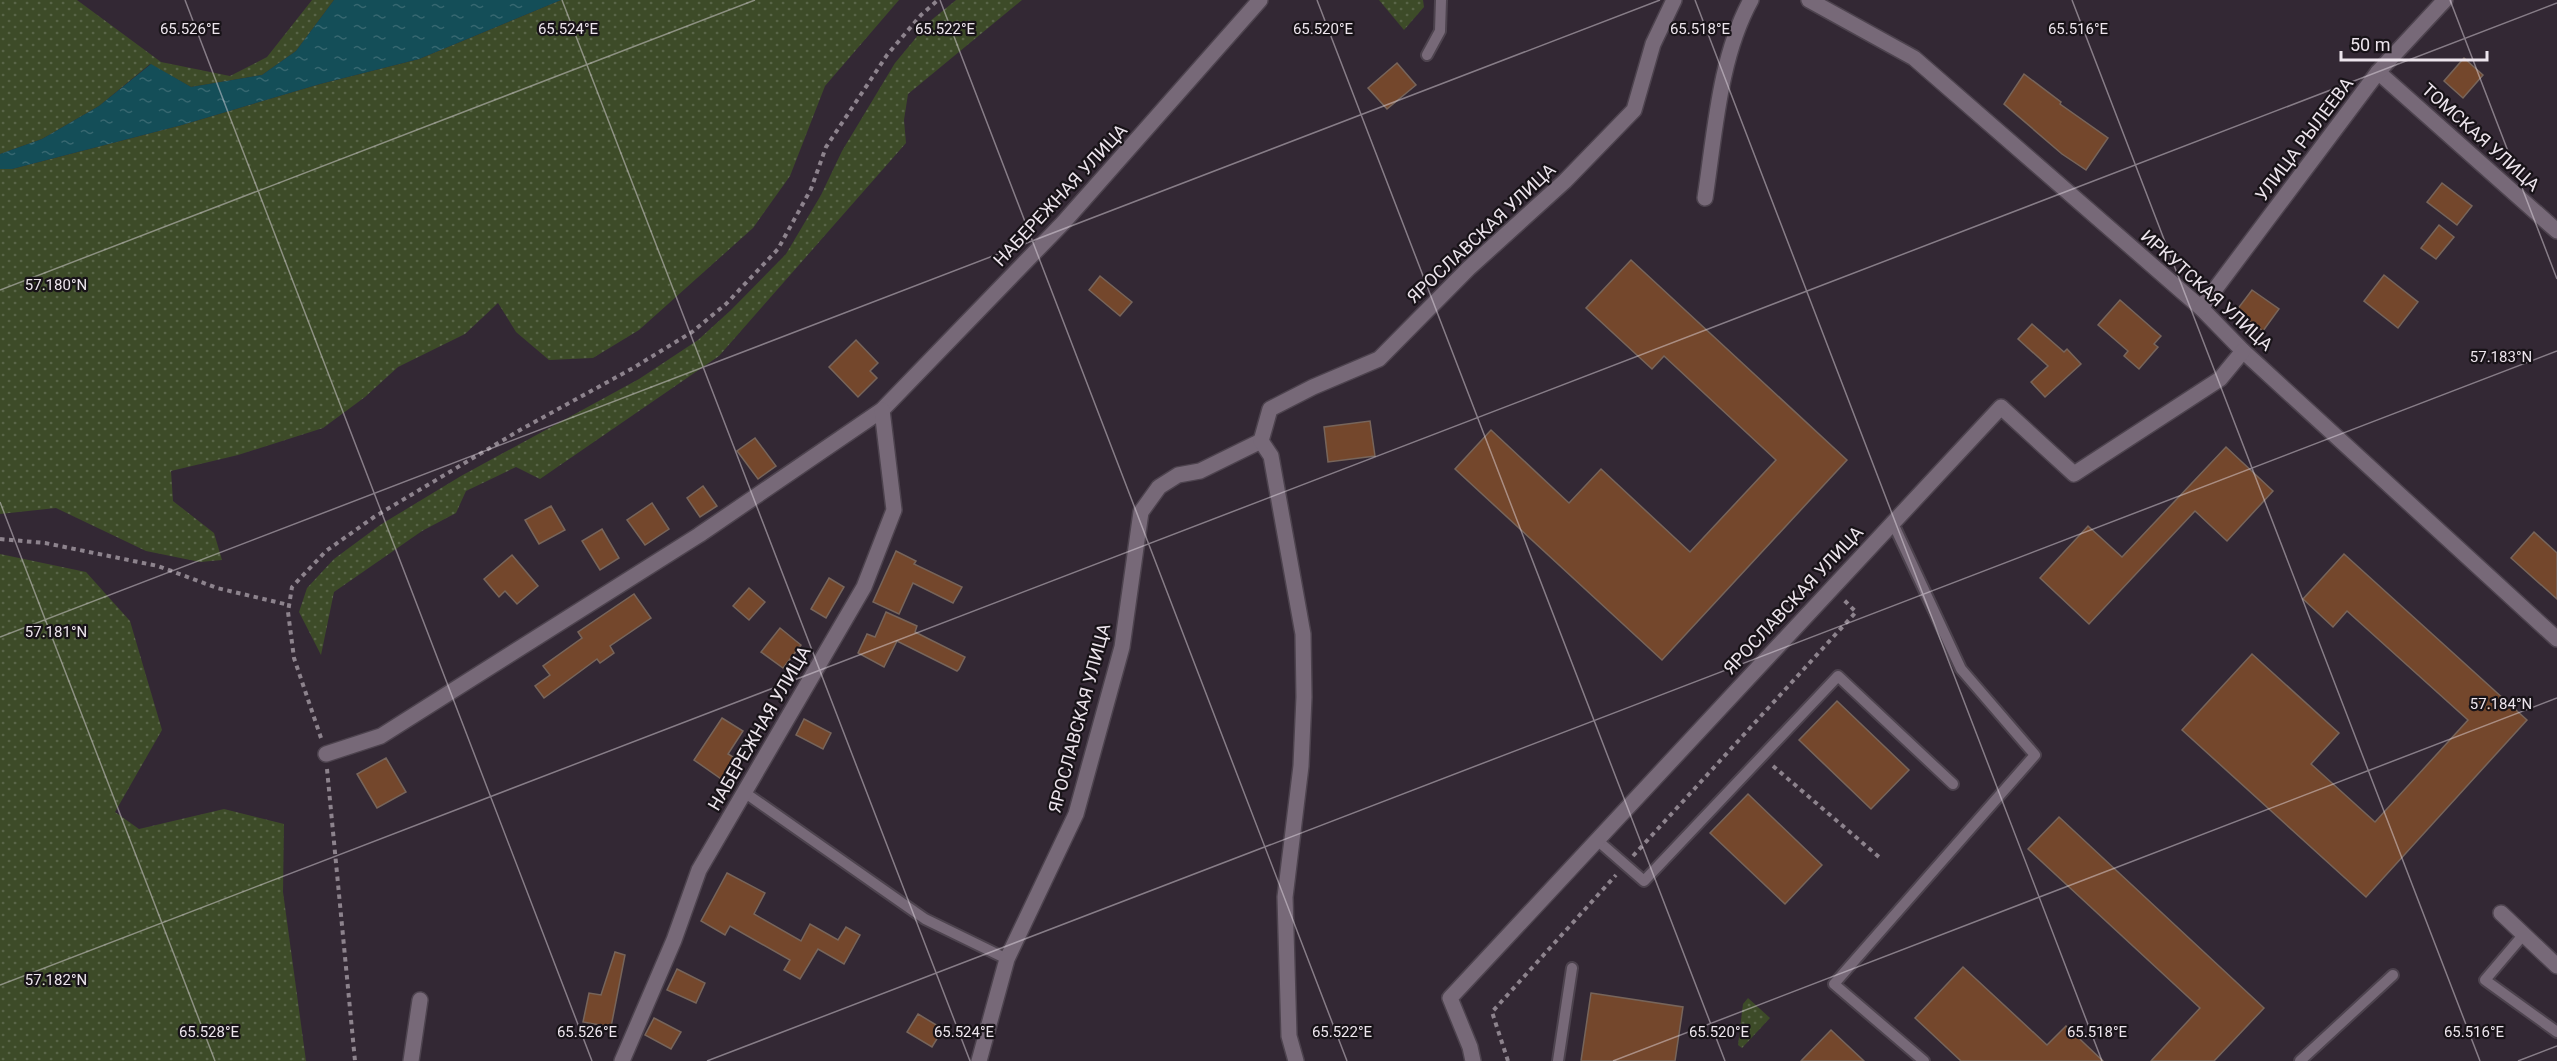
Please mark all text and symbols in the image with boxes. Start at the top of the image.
text: 65.526°E [160,20,221,38]
text: 65.524°E [538,20,599,38]
text: 65.522°E [915,20,976,38]
text: 65.520°E [1293,20,1354,38]
text: 65.518°E [1670,20,1731,38]
text: 65.516°E [2048,20,2109,38]
scale bar [2341,24,2486,62]
text: 50 m [2350,34,2390,55]
street label: УЛИЦА РЫЛЕЕВА [2251,73,2357,205]
street label: ТОМСКАЯ УЛИЦА [2418,79,2544,196]
street label: НАБЕРЕЖНАЯ УЛИЦА [989,119,1131,270]
street label: ЯРОСЛАВСКАЯ УЛИЦА [1402,159,1560,307]
street label: ИРКУТСКАЯ УЛИЦА [2137,225,2277,355]
text: 57.180°N [25,276,87,294]
text: 57.183°N [2470,348,2532,366]
street label: ЯРОСЛАВСКАЯ УЛИЦА [1719,521,1867,679]
street label: ЯРОСЛАВСКАЯ УЛИЦА [1044,621,1114,815]
text: 57.181°N [25,623,87,641]
street label: НАБЕРЕЖНАЯ УЛИЦА [703,642,815,814]
text: 57.184°N [2470,695,2532,713]
text: 57.182°N [25,971,87,989]
text: 65.528°E [179,1023,240,1041]
text: 65.526°E [557,1023,618,1041]
text: 65.524°E [934,1023,995,1041]
text: 65.522°E [1312,1023,1373,1041]
text: 65.520°E [1689,1023,1750,1041]
text: 65.518°E [2067,1023,2128,1041]
text: 65.516°E [2444,1023,2505,1041]

